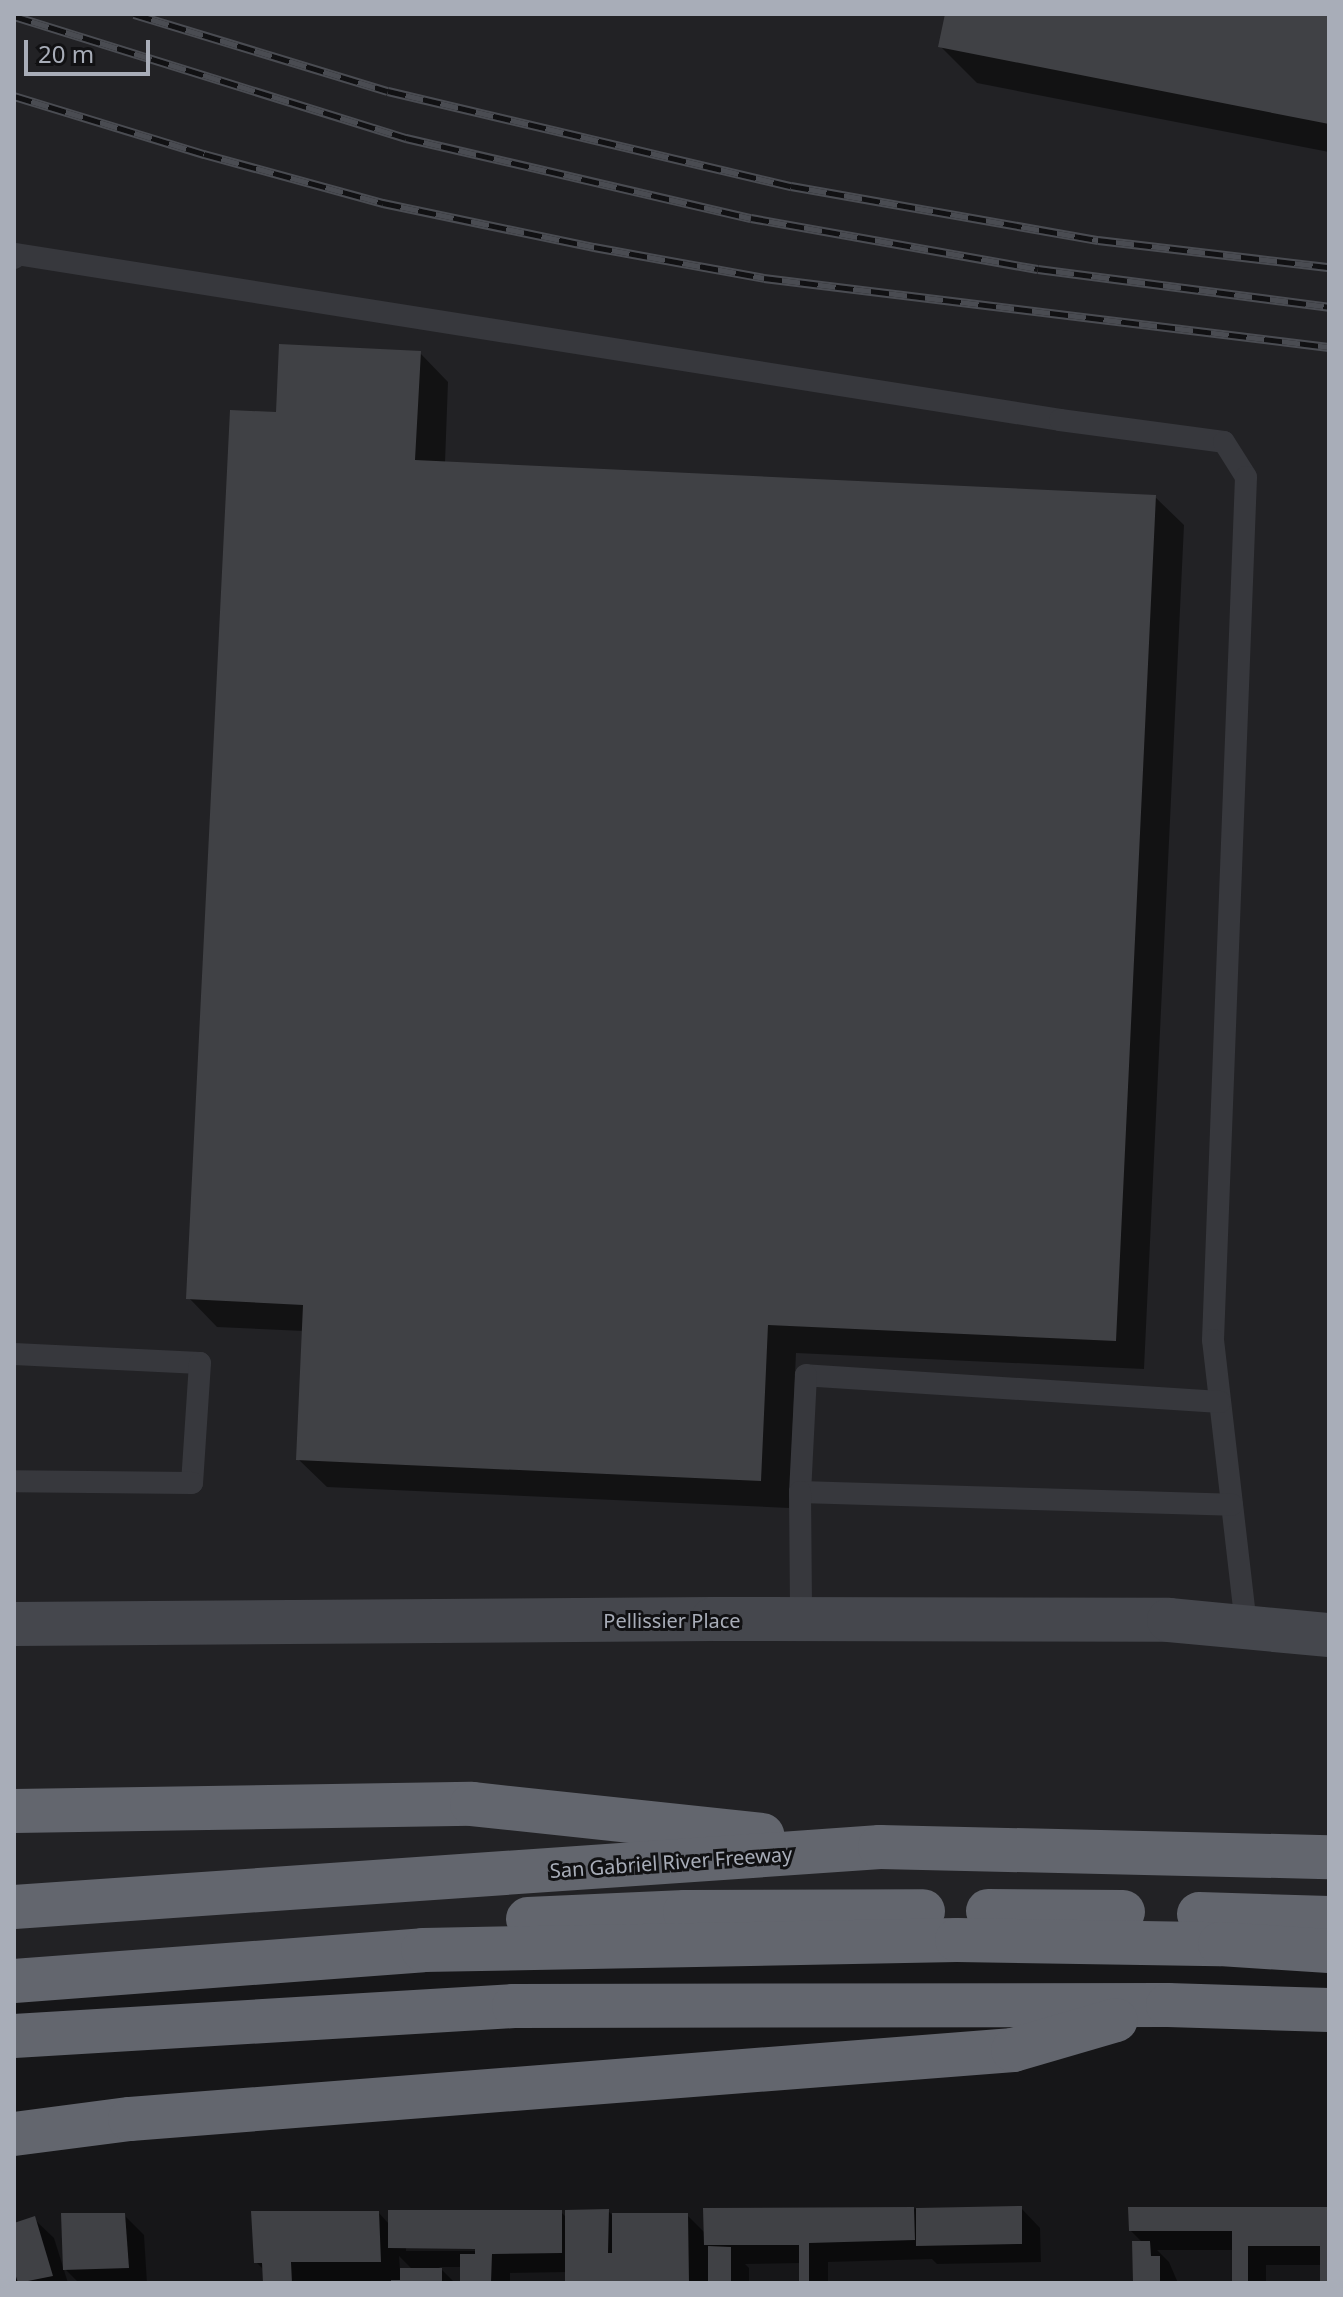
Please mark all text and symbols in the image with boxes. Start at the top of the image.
scale bar [28,24,154,74]
text: 20 m [38,37,94,70]
street label: Pellissier Place [603,1608,741,1632]
street label: San Gabriel River Freeway [549,1842,793,1882]

